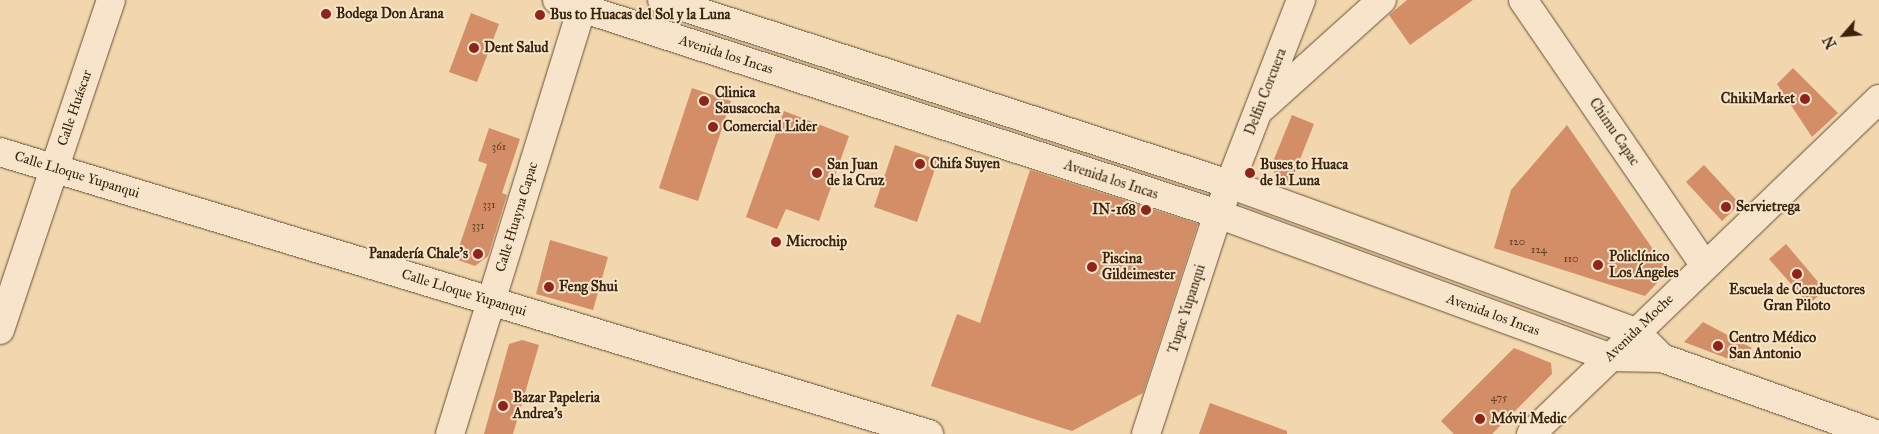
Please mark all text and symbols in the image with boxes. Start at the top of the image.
place label: Bodega Don Arana [336,6,444,22]
place label: Bus to Huacas del Sol y la Luna [550,7,730,23]
marker: Bodega Don Arana [320,8,332,20]
marker: Bus to Huacas del Sol y la Luna [534,9,546,21]
north arrow [1819,10,1869,60]
street label: Avenida los Incas [677,32,775,78]
text: N [1820,33,1840,51]
place label: Dent Salud [484,40,549,56]
marker: Dent Salud [468,42,480,54]
street label: Delfin Corcuera [1242,46,1290,138]
street label: Calle Huáscar [54,68,96,148]
place label: Clinica Sausacocha [715,85,780,118]
place label: ChikiMarket [1721,91,1795,107]
marker: ChikiMarket [1799,93,1811,105]
marker: Clinica Sausacocha [697,94,711,108]
street label: Chimu Capac [1585,95,1643,169]
place label: Comercial Lider [723,119,817,135]
marker: Comercial Lider [707,121,719,133]
house number: 361 [492,140,506,154]
street label: Calle Lloque Yupanqui [12,148,142,202]
place label: Chifa Suyen [930,156,1000,172]
place label: San Juan de la Cruz [827,157,884,190]
street label: Avenida los Incas [1062,157,1160,203]
place label: Buses to Huaca de la Luna [1260,157,1348,190]
marker: Chifa Suyen [914,158,926,170]
street label: Calle Huayna Capac [492,160,542,274]
marker: San Juan de la Cruz [811,167,823,179]
marker: Buses to Huaca de la Luna [1244,167,1256,179]
house number: 331 [482,198,496,212]
place label: Servietrega [1736,199,1800,215]
marker: Servietrega [1720,201,1732,213]
place label: IN-168 [1092,202,1136,218]
marker: IN-168 [1140,204,1152,216]
house number: 331 [471,219,485,233]
place label: Microchip [786,234,847,250]
house number: 120 [1509,235,1525,249]
marker: Microchip [770,236,782,248]
house number: 124 [1531,243,1547,257]
place label: Panadería Chale's [369,246,468,262]
marker: Panadería Chale's [472,248,484,260]
place label: Policlínico Los Ángeles [1609,249,1679,282]
place label: Piscina Gildeimester [1102,251,1175,284]
house number: 110 [1563,252,1579,266]
marker: Policlínico Los Ángeles [1591,258,1605,272]
marker: Piscina Gildeimester [1086,261,1098,273]
street label: Tupac Yupanqui [1165,262,1209,356]
street label: Calle Lloque Yupanqui [399,266,529,320]
marker: Escuela de Conductores Gran Piloto [1791,268,1803,280]
place label: Feng Shui [559,279,618,295]
marker: Feng Shui [543,281,555,293]
place label: Escuela de Conductores Gran Piloto [1729,282,1865,314]
street label: Avenida los Incas [1444,290,1542,340]
street label: Avenida Moche [1601,291,1677,365]
place label: Centro Médico San Antonio [1729,330,1816,362]
marker: Centro Médico San Antonio [1711,339,1725,353]
place label: Bazar Papeleria Andrea's [513,390,600,422]
house number: 475 [1491,391,1507,405]
marker: Bazar Papeleria Andrea's [497,400,509,412]
place label: Móvil Medic [1491,411,1567,427]
marker: Móvil Medic [1473,412,1487,426]

